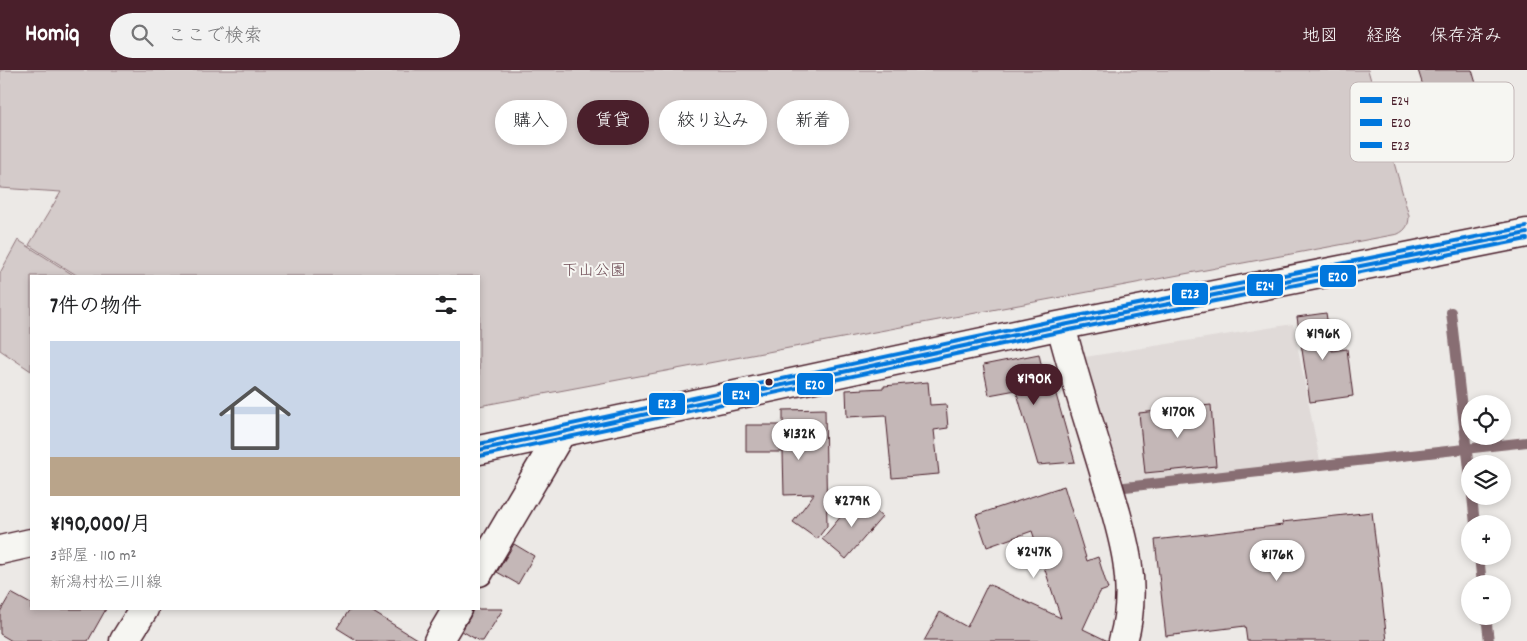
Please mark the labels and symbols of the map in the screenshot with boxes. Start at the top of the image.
legend [1350,82,1514,162]
text: E24 [1391,92,1409,112]
text: E20 [1391,114,1411,134]
text: E23 [1391,137,1410,157]
park label: 下山公園 [562,260,626,283]
line badge: E20 [1319,264,1357,288]
text: E20 [1328,268,1348,288]
line badge: E24 [1246,273,1284,297]
text: E24 [1256,277,1274,297]
line badge: E23 [1171,282,1209,306]
text: E23 [1181,285,1199,305]
pin: ¥196K [1288,318,1358,361]
pin: ¥190K [999,364,1069,406]
line badge: E20 [796,372,834,396]
text: E20 [805,376,825,396]
unlabelled marker [764,377,774,387]
line badge: E24 [722,382,760,406]
text: E24 [732,386,750,406]
line badge: E23 [648,392,686,416]
text: E23 [658,395,676,415]
pin: ¥170K [1143,396,1213,439]
pin: ¥132K [764,418,834,461]
pin: ¥279K [817,486,887,528]
pin: ¥247K [999,536,1069,579]
pin: ¥176K [1242,540,1312,582]

